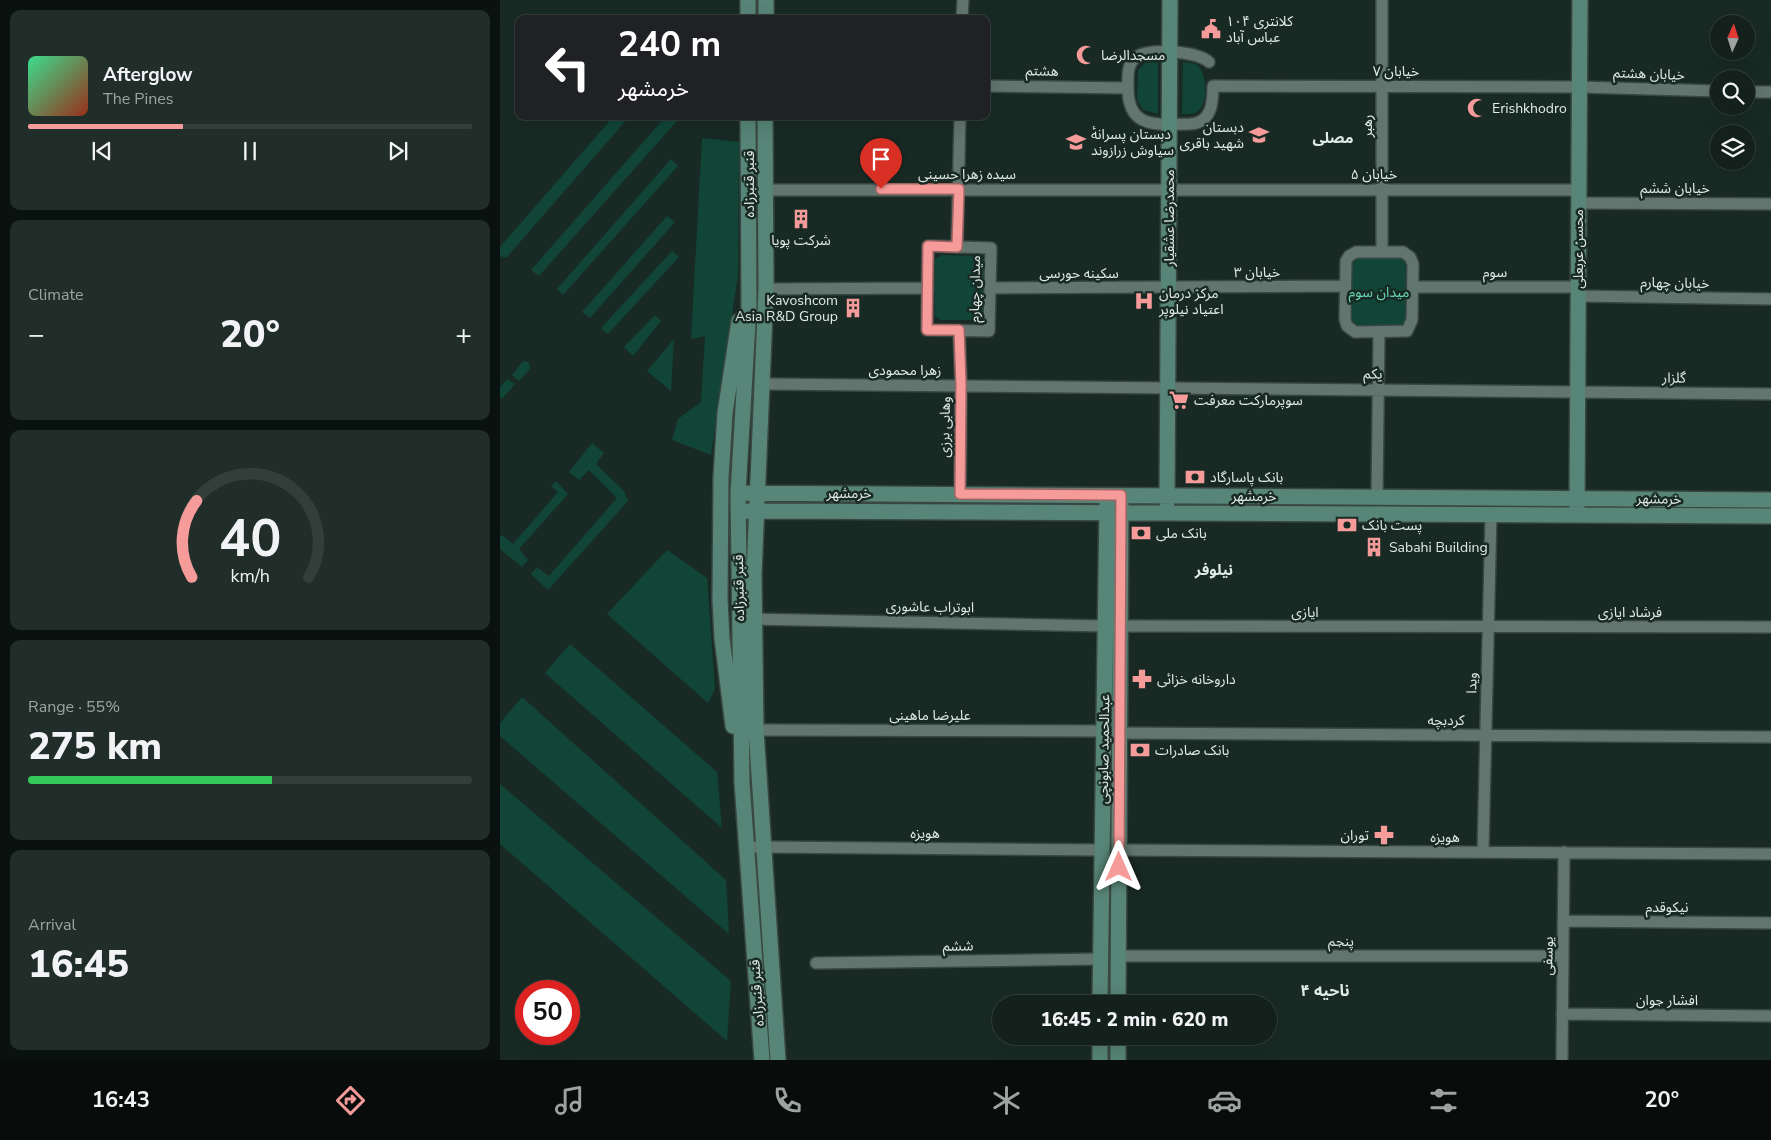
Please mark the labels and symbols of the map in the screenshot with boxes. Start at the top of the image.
place label: کلانتری ۱۰۴ عباس آباد [1226,12,1293,47]
north arrow [1710,15,1755,60]
public building icon: کلانتری ۱۰۴ عباس آباد [1200,18,1222,40]
mosque icon: مسجدالرضا [1075,44,1097,66]
place label: مسجدالرضا [1101,46,1165,65]
street label: هشتم [1025,61,1059,82]
street label: خیابان ۷ [1373,62,1419,81]
street label: خیابان هشتم [1613,63,1685,86]
mosque icon: Erishkhodro [1466,97,1488,119]
place label: Erishkhodro [1492,99,1567,118]
street label: رهبر [1358,115,1377,138]
place label: دبستان شهید باقری [1179,118,1244,153]
school or university icon: دبستان شهید باقری [1248,124,1270,146]
place label: دبستان پسرانهٔ سیاوش زرازوند [1091,125,1174,160]
district label: مصلی [1313,128,1353,148]
school or university icon: دبستان پسرانهٔ سیاوش زرازوند [1065,131,1087,153]
pin [860,138,902,189]
street label: قنبر قنبرزاده [740,151,759,217]
street label: سیده زهرا حسینی [918,165,1016,184]
street label: خیابان ۵ [1351,165,1397,184]
street label: محمدرضا عشقیار [1160,169,1179,268]
street label: خیابان ششم [1640,179,1710,199]
building icon: شرکت پویا [790,208,812,230]
street label: محسن عربعلی [1569,209,1588,289]
place label: شرکت پویا [771,231,831,250]
street label: میدان چهارم [965,255,986,323]
street label: خیابان ۳ [1234,263,1280,282]
street label: سوم [1483,263,1507,283]
street label: سکینه حورسی [1039,264,1119,283]
street label: خیابان چهارم [1640,273,1710,294]
park label: میدان سوم [1349,283,1409,303]
place label: مرکز درمان اعتیاد نیلوپر [1158,284,1224,319]
hospital icon: مرکز درمان اعتیاد نیلوپر [1133,290,1155,312]
place label: Kavoshcom Asia R&D Group [735,291,838,326]
building icon: Kavoshcom Asia R&D Group [842,297,864,319]
street label: زهرا محمودی [868,361,942,380]
street label: یکم [1363,364,1383,385]
street label: گلزار [1661,368,1686,388]
supermarket icon: سوپرمارکت معرفت [1168,389,1190,411]
place label: سوپرمارکت معرفت [1194,391,1303,410]
street label: وهابی برزی [935,396,955,458]
bank icon: بانک پاسارگاد [1184,466,1206,488]
place label: بانک پاسارگاد [1210,468,1283,487]
street label: خرمشهر [825,484,872,503]
street label: خرمشهر [1230,487,1277,506]
street label: خرمشهر [1635,489,1682,509]
bank icon: پست بانک [1336,514,1358,536]
place label: پست بانک [1362,516,1422,535]
bank icon: بانک ملی [1130,522,1152,544]
place label: بانک ملی [1156,524,1207,543]
building icon: Sabahi Building [1363,536,1385,558]
place label: Sabahi Building [1389,538,1488,557]
street label: قنبر قنبرزاده [729,554,749,622]
district label: نیلوفر [1194,560,1233,580]
street label: ابوتراب عاشوری [886,597,974,617]
street label: ایازی [1291,603,1319,622]
street label: فرشاد ایازی [1598,603,1662,622]
pharmacy icon: داروخانه خزائی [1131,668,1153,690]
place label: داروخانه خزائی [1157,670,1236,689]
street label: ویدا [1462,672,1482,694]
street label: عبدالحمید صابونچی [1094,694,1114,804]
street label: علیرضا ماهینی [889,706,971,725]
street label: کردبچه [1427,711,1465,730]
bank icon: بانک صادرات [1129,739,1151,761]
place label: بانک صادرات [1155,741,1230,760]
street label: هویزه [910,824,940,843]
pharmacy icon: توران [1373,824,1395,846]
place label: توران [1340,826,1369,845]
street label: هویزه [1430,828,1460,847]
position arrow [1092,840,1144,892]
street label: نیکوقدم [1645,898,1689,918]
street label: پنجم [1328,932,1354,952]
street label: ششم [942,936,974,957]
street label: یوسفی [1538,936,1558,976]
street label: قنبر قنبرزاده [745,959,769,1027]
speed limit sign: 50 [515,980,580,1045]
district label: ناحیه ۴ [1300,980,1350,1002]
street label: افشار جوان [1636,991,1698,1010]

